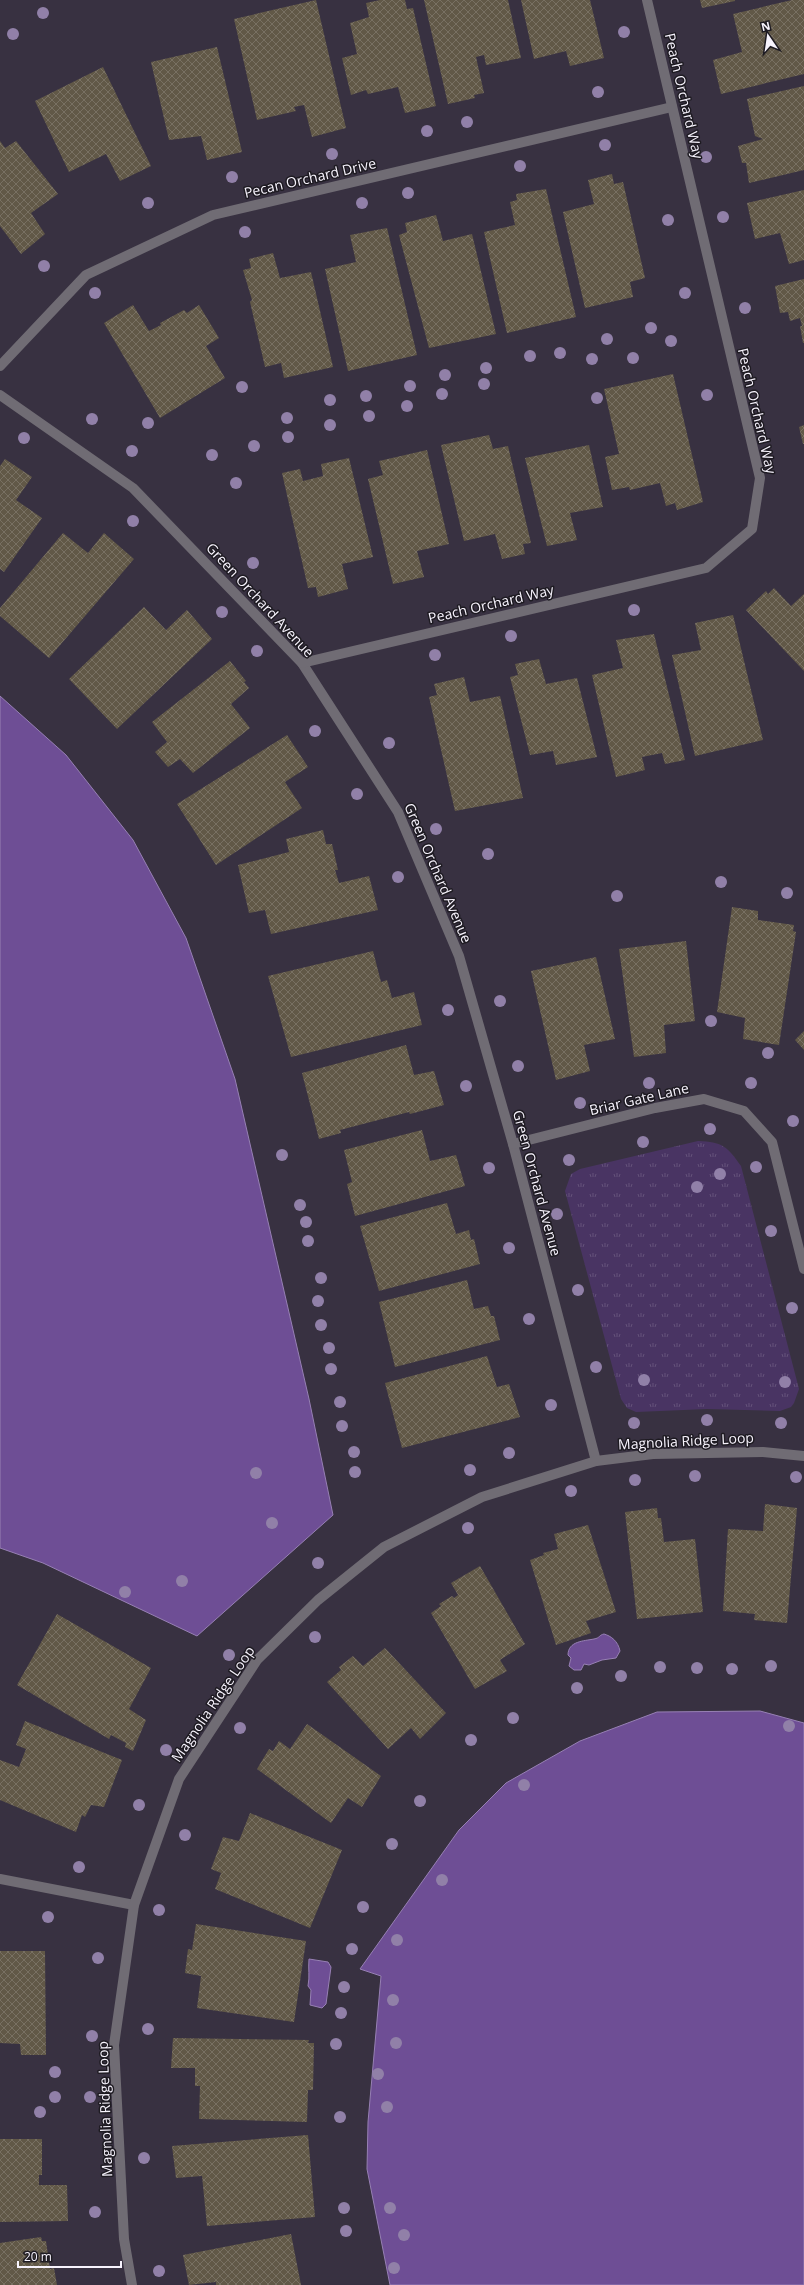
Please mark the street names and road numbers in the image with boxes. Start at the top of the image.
street label: Peach Orchard Way [661,31,708,161]
street label: Pecan Orchard Drive [242,153,378,202]
street label: Peach Orchard Way [734,346,781,476]
street label: Green Orchard Avenue [202,538,319,661]
street label: Peach Orchard Way [426,580,556,627]
street label: Green Orchard Avenue [400,800,477,946]
street label: Briar Gate Lane [587,1078,691,1119]
street label: Green Orchard Avenue [509,1108,566,1258]
street label: Magnolia Ridge Loop [618,1427,754,1454]
street label: Magnolia Ridge Loop [167,1642,258,1765]
street label: Magnolia Ridge Loop [93,2041,116,2177]

